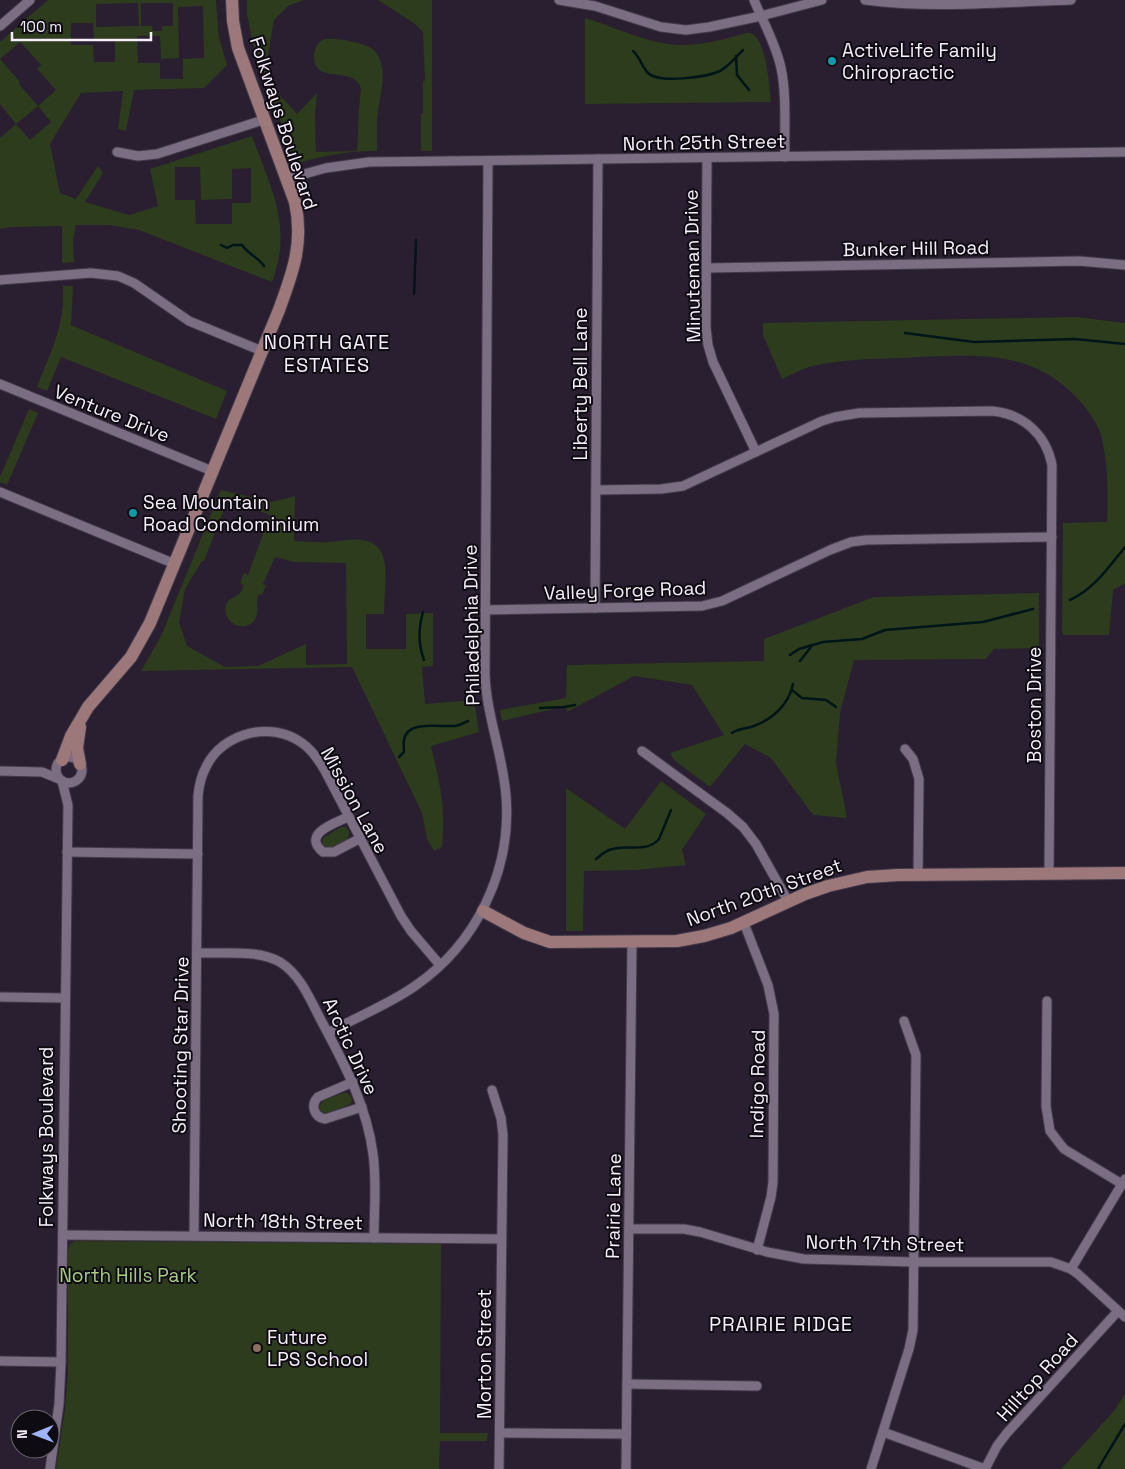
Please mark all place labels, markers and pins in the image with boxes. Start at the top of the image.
place label: ActiveLife Family Chiropractic [842,38,997,85]
marker: ActiveLife Family Chiropractic [826,55,838,67]
place label: Sea Mountain Road Condominium [143,490,319,537]
marker: Sea Mountain Road Condominium [127,507,139,519]
place label: Future LPS School [267,1325,368,1372]
marker: Future LPS School [251,1342,263,1354]

